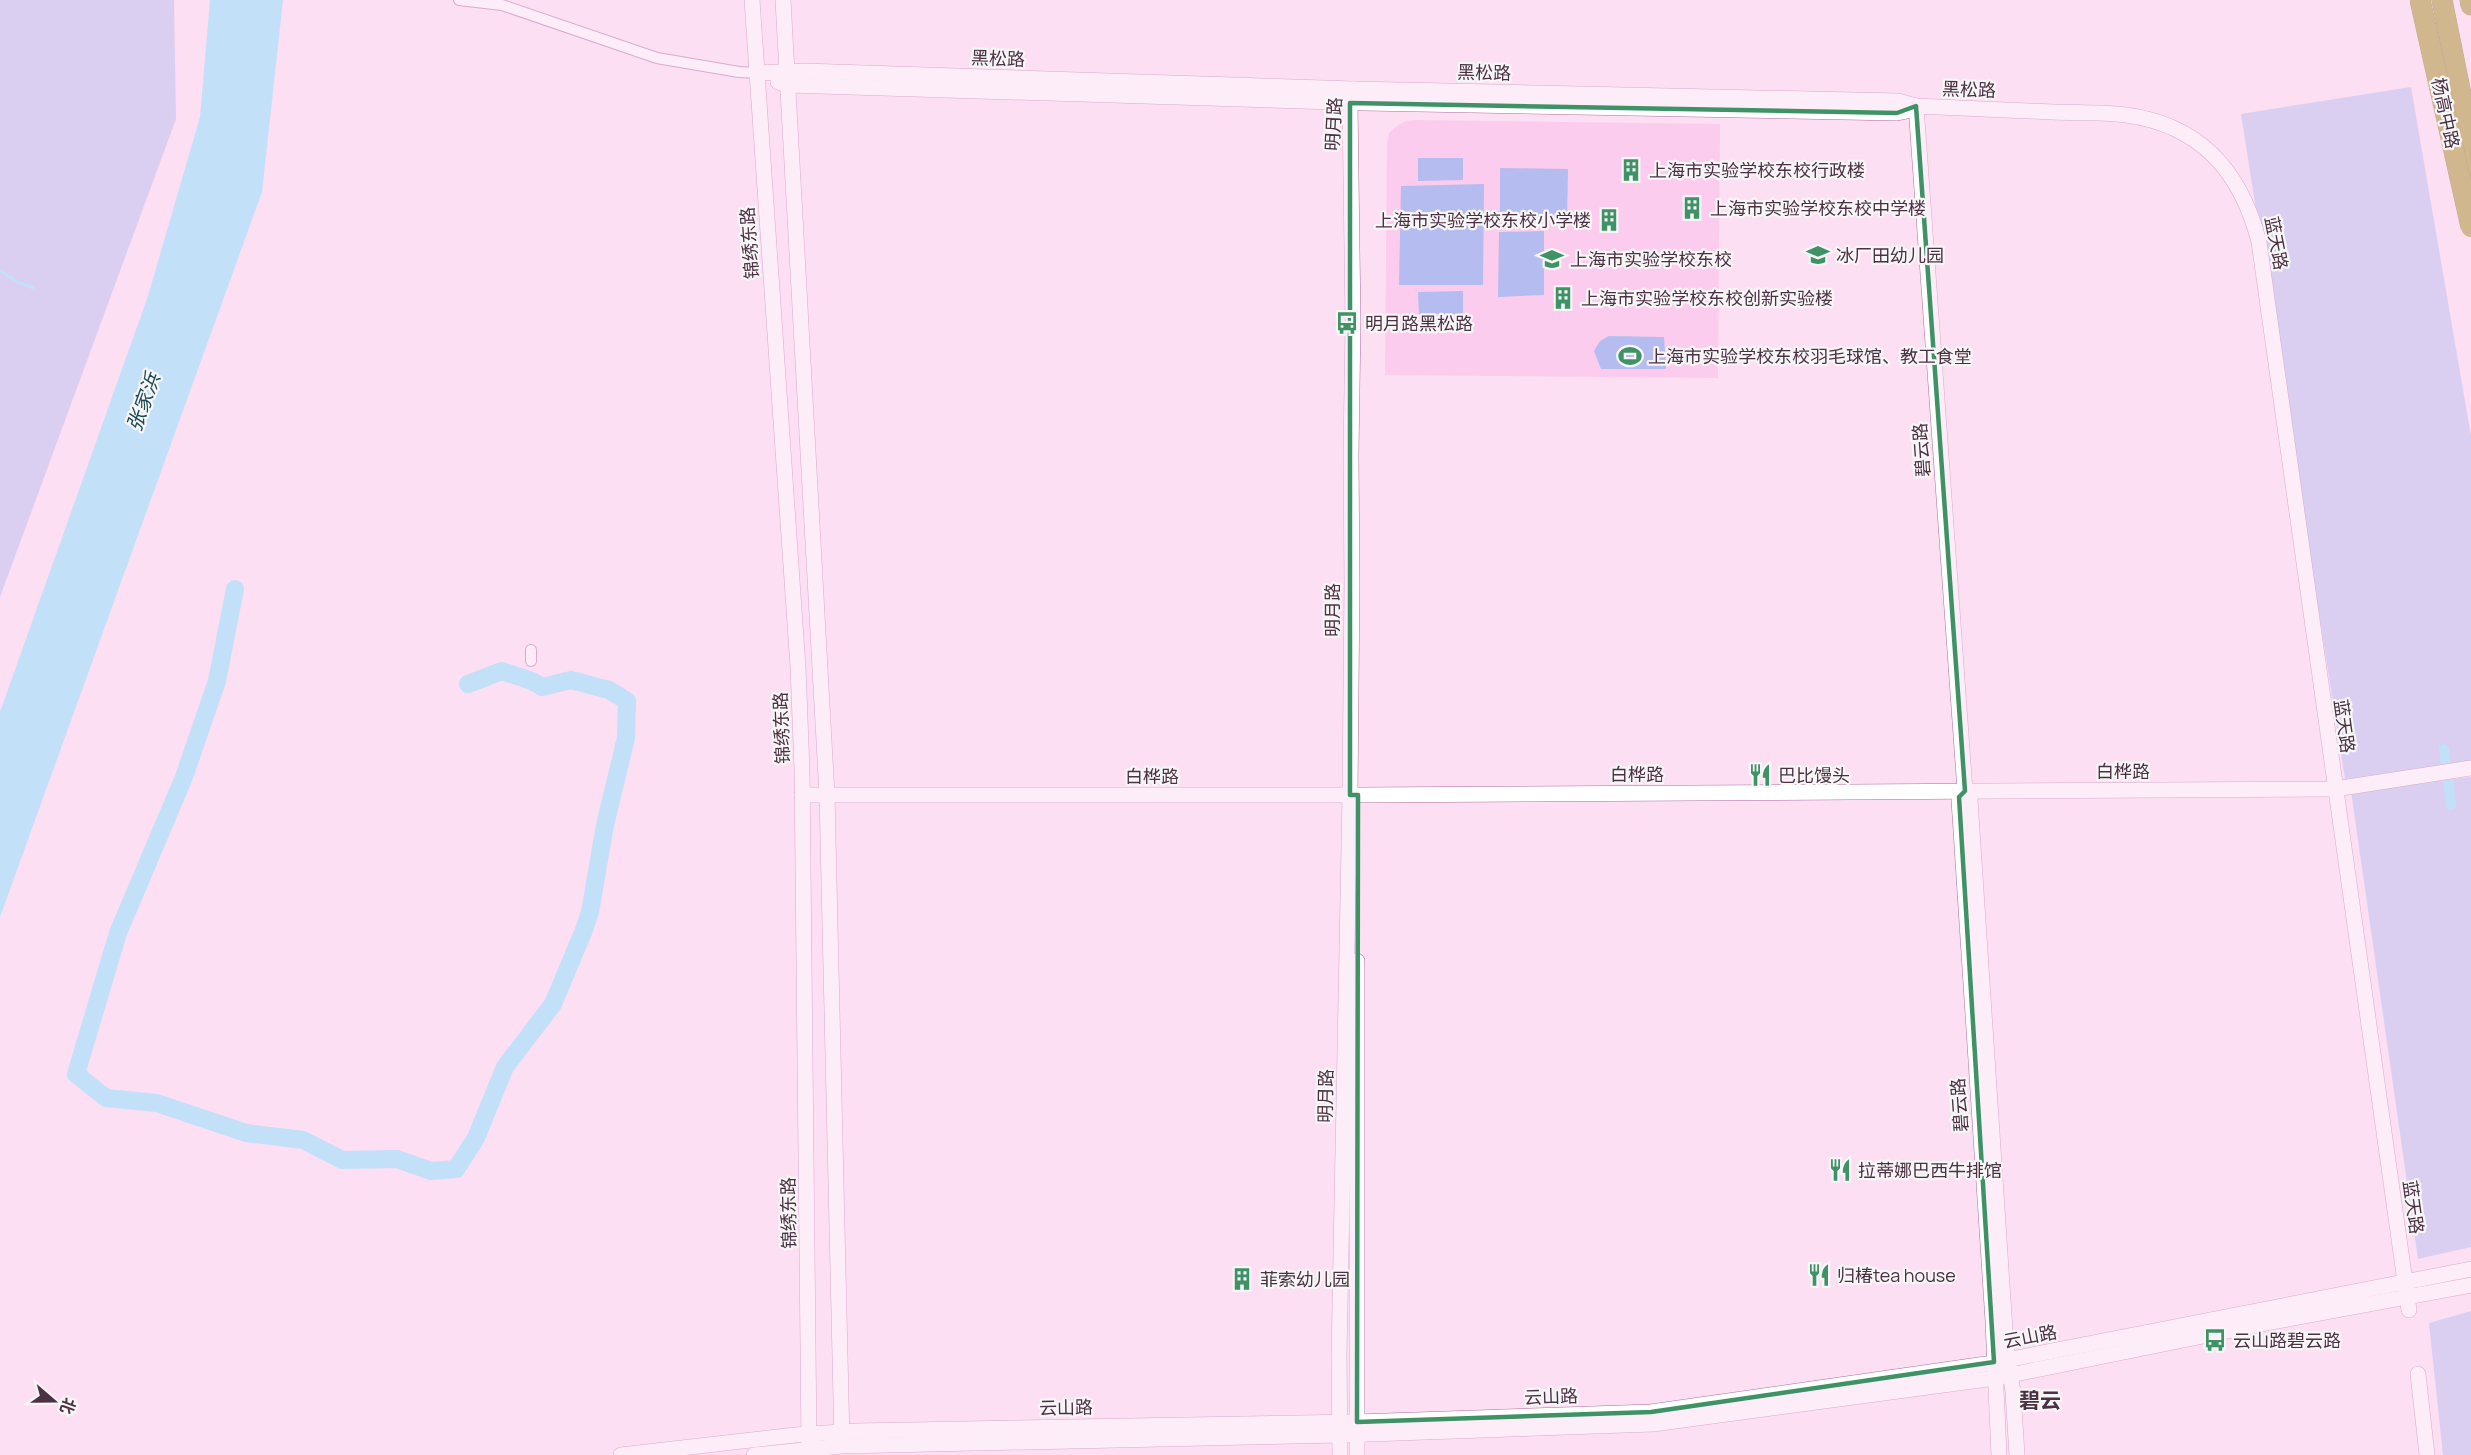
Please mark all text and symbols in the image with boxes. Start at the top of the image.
street label: 黑松路 [971,45,1025,71]
street label: 黑松路 [1457,60,1511,84]
street label: 杨高中路 [2427,75,2465,151]
street label: 黑松路 [1942,76,1996,102]
street label: 明月路 [1320,96,1346,152]
building icon: 上海市实验学校东校行政楼 [1618,157,1644,183]
place label: 上海市实验学校东校行政楼 [1649,158,1865,182]
building icon: 上海市实验学校东校中学楼 [1679,195,1705,221]
place label: 上海市实验学校东校中学楼 [1710,196,1926,220]
street label: 锦绣东路 [735,206,763,280]
building icon: 上海市实验学校东校小学楼 [1596,207,1622,233]
place label: 上海市实验学校东校小学楼 [1375,208,1591,232]
street label: 蓝天路 [2260,214,2294,272]
school or university icon: 冰厂田幼儿园 [1805,242,1831,268]
place label: 冰厂田幼儿园 [1836,243,1944,267]
school or university icon: 上海市实验学校东校 [1539,246,1565,272]
place label: 上海市实验学校东校 [1570,247,1732,271]
building icon: 上海市实验学校东校创新实验楼 [1550,285,1576,311]
place label: 上海市实验学校东校创新实验楼 [1581,286,1833,310]
bus stop icon: 明月路黑松路 [1334,310,1360,336]
place label: 明月路黑松路 [1365,311,1473,335]
sports icon: 上海市实验学校东校羽毛球馆、教工食堂 [1617,343,1643,369]
place label: 上海市实验学校东校羽毛球馆、教工食堂 [1648,344,1972,368]
water label: 张家浜 [120,367,167,435]
street label: 碧云路 [1907,422,1935,478]
street label: 明月路 [1320,583,1344,637]
street label: 锦绣东路 [768,692,794,764]
street label: 蓝天路 [2329,698,2361,754]
street label: 白桦路 [2096,759,2150,783]
street label: 白桦路 [1610,762,1664,786]
restaurant icon: 巴比馒头 [1747,762,1773,788]
place label: 巴比馒头 [1778,763,1850,787]
street label: 白桦路 [1125,764,1179,788]
street label: 明月路 [1313,1069,1337,1123]
street label: 碧云路 [1945,1077,1973,1133]
restaurant icon: 拉蒂娜巴西牛排馆 [1827,1157,1853,1183]
place label: 拉蒂娜巴西牛排馆 [1858,1158,2002,1182]
street label: 锦绣东路 [775,1177,801,1249]
street label: 蓝天路 [2398,1179,2430,1235]
restaurant icon: 归椿tea house [1806,1262,1832,1288]
place label: 归椿tea house [1837,1263,1956,1287]
building icon: 菲索幼儿园 [1229,1266,1255,1292]
place label: 菲索幼儿园 [1260,1267,1350,1291]
street label: 云山路 [2001,1319,2059,1353]
bus stop icon: 云山路碧云路 [2202,1327,2228,1353]
place label: 云山路碧云路 [2233,1328,2341,1352]
north arrow [24,1371,84,1431]
street label: 云山路 [1524,1383,1578,1409]
district label: 碧云 [2019,1386,2061,1414]
text: 北 [55,1395,81,1417]
street label: 云山路 [1039,1395,1093,1419]

